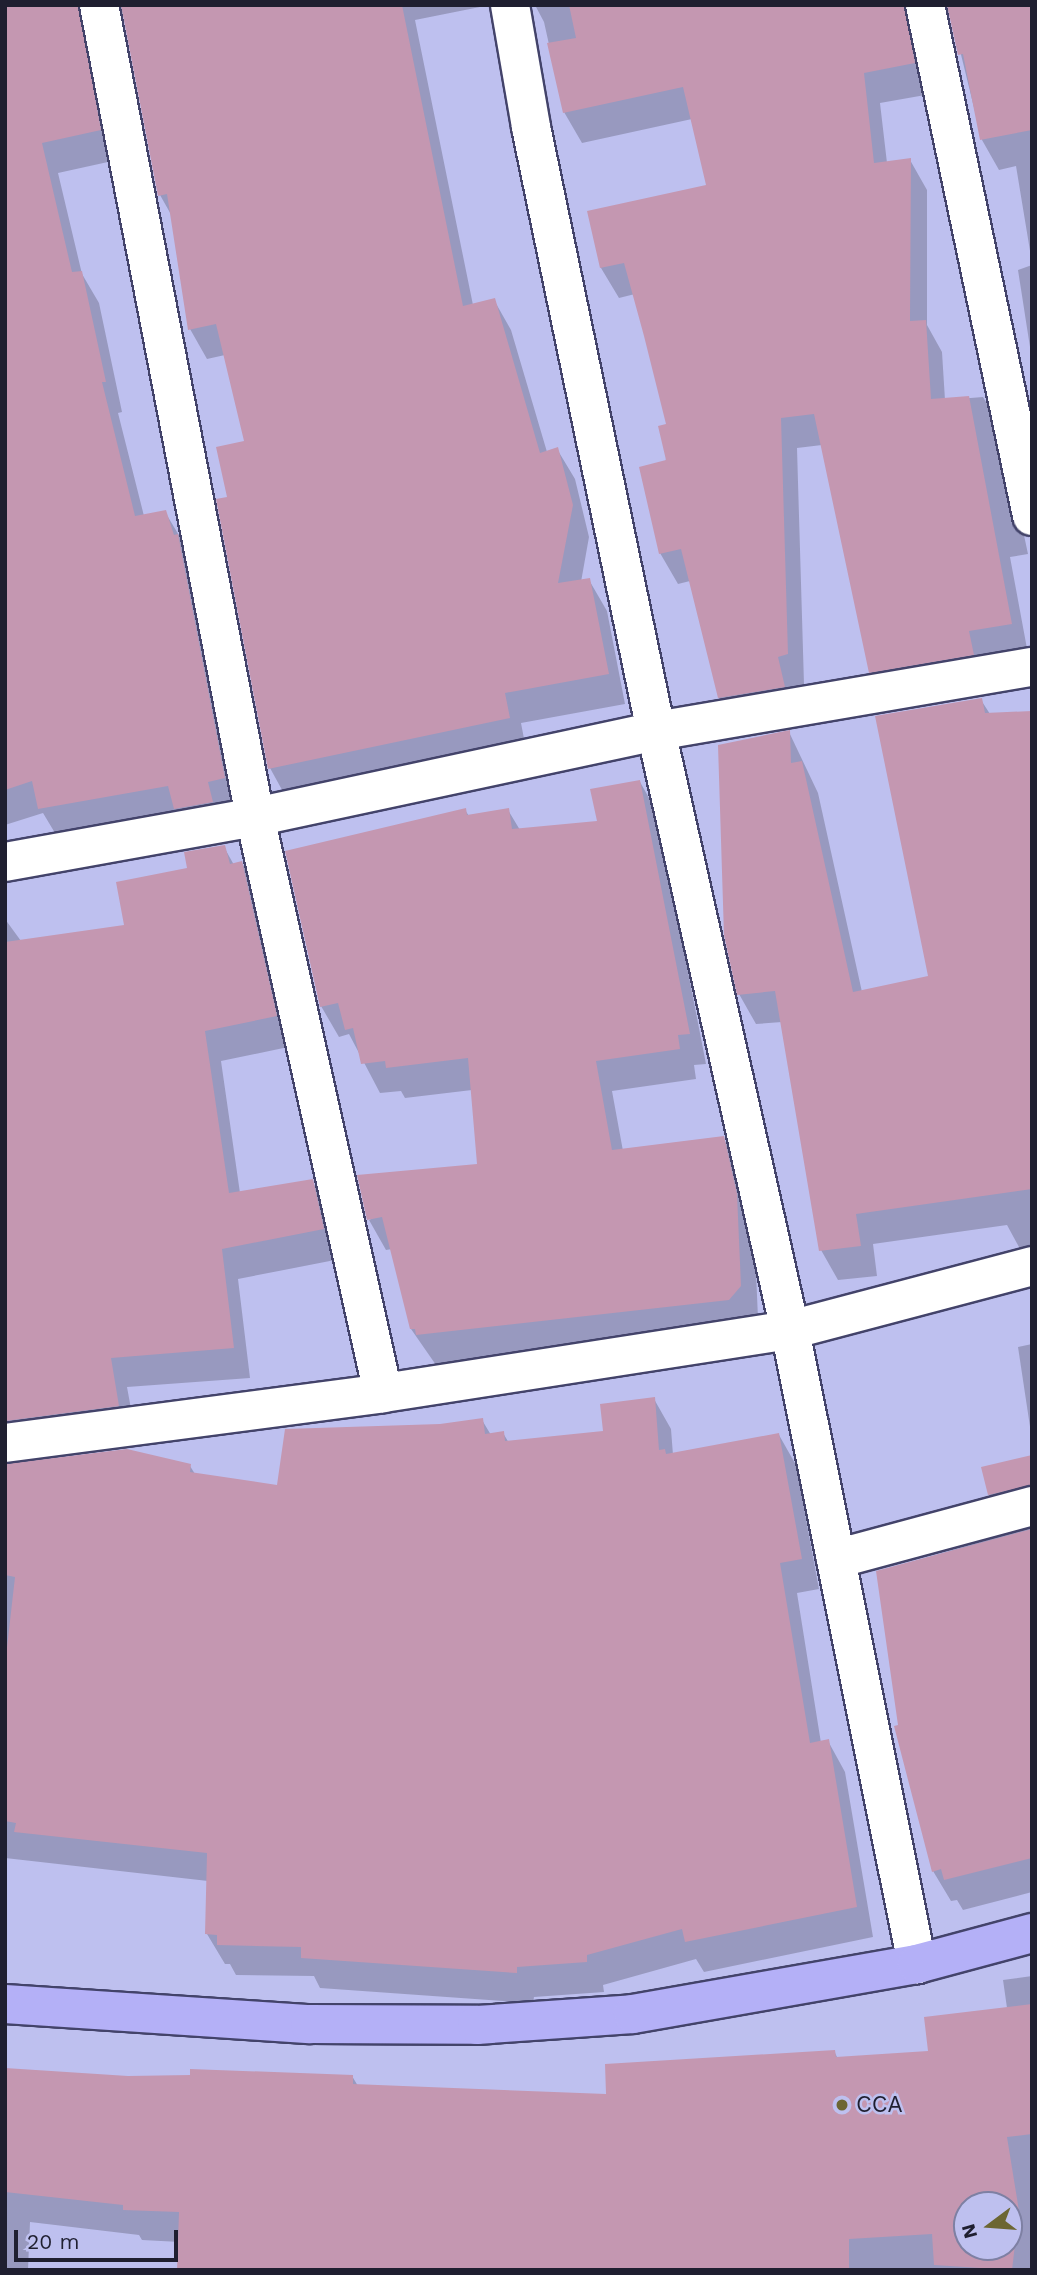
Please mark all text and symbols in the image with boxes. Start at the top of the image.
place label: CCA [856,2091,903,2119]
marker: CCA [834,2097,850,2113]
north arrow [953,2191,1023,2261]
scale bar [18,2216,182,2260]
text: N [956,2221,982,2241]
text: 20 m [27,2229,79,2254]

